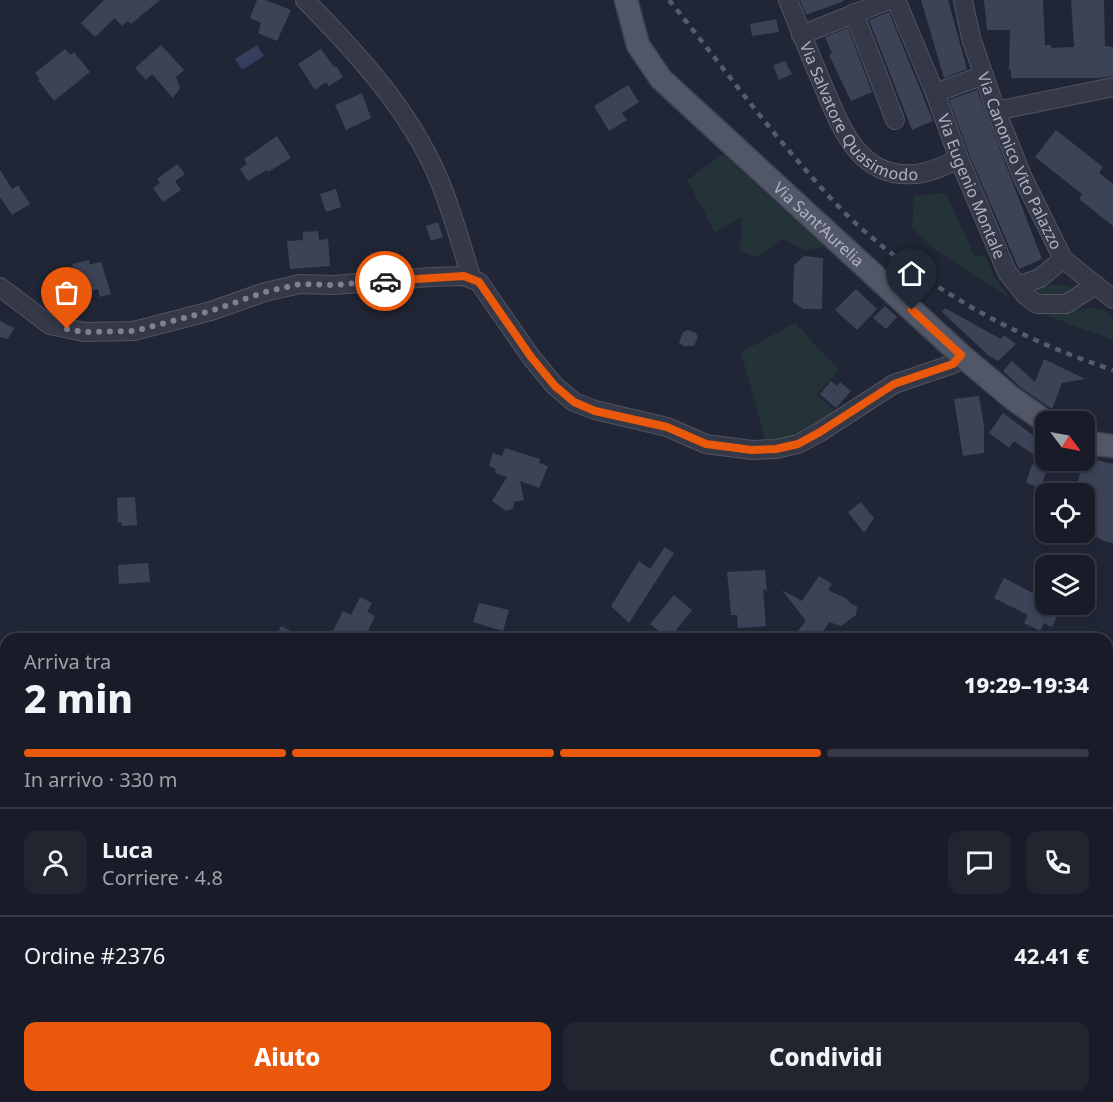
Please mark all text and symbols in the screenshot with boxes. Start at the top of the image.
street label: Via Salvatore Quasimodo [795,38,919,186]
street label: Via Canonico Vito Palazzo [972,69,1068,253]
street label: Via Eugenio Montale [932,111,1011,262]
street label: Via Sant'Aurelia [769,177,869,271]
pin [886,248,937,310]
courier [355,251,415,311]
icon: home [895,257,928,290]
icon: car [369,265,402,298]
pin [41,267,92,329]
icon: bag [50,276,83,309]
north arrow [1035,411,1095,471]
map controls [1035,411,1095,615]
button: locate [1035,483,1095,543]
button: layers [1035,555,1095,615]
text: Arriva tra [24,648,111,675]
text: 19:29–19:34 [964,669,1089,699]
text: 2 min [24,671,133,724]
text: In arrivo · 330 m [24,766,177,793]
button: person [24,831,87,894]
button: chat [948,831,1011,894]
button: phone [1026,831,1089,894]
text: Luca [102,834,153,864]
text: Corriere · 4.8 [102,864,223,891]
text: Ordine #2376 [24,940,165,970]
text: 42.41 € [1014,940,1089,970]
button: Aiuto [24,1022,551,1091]
button: Condividi [563,1022,1089,1091]

